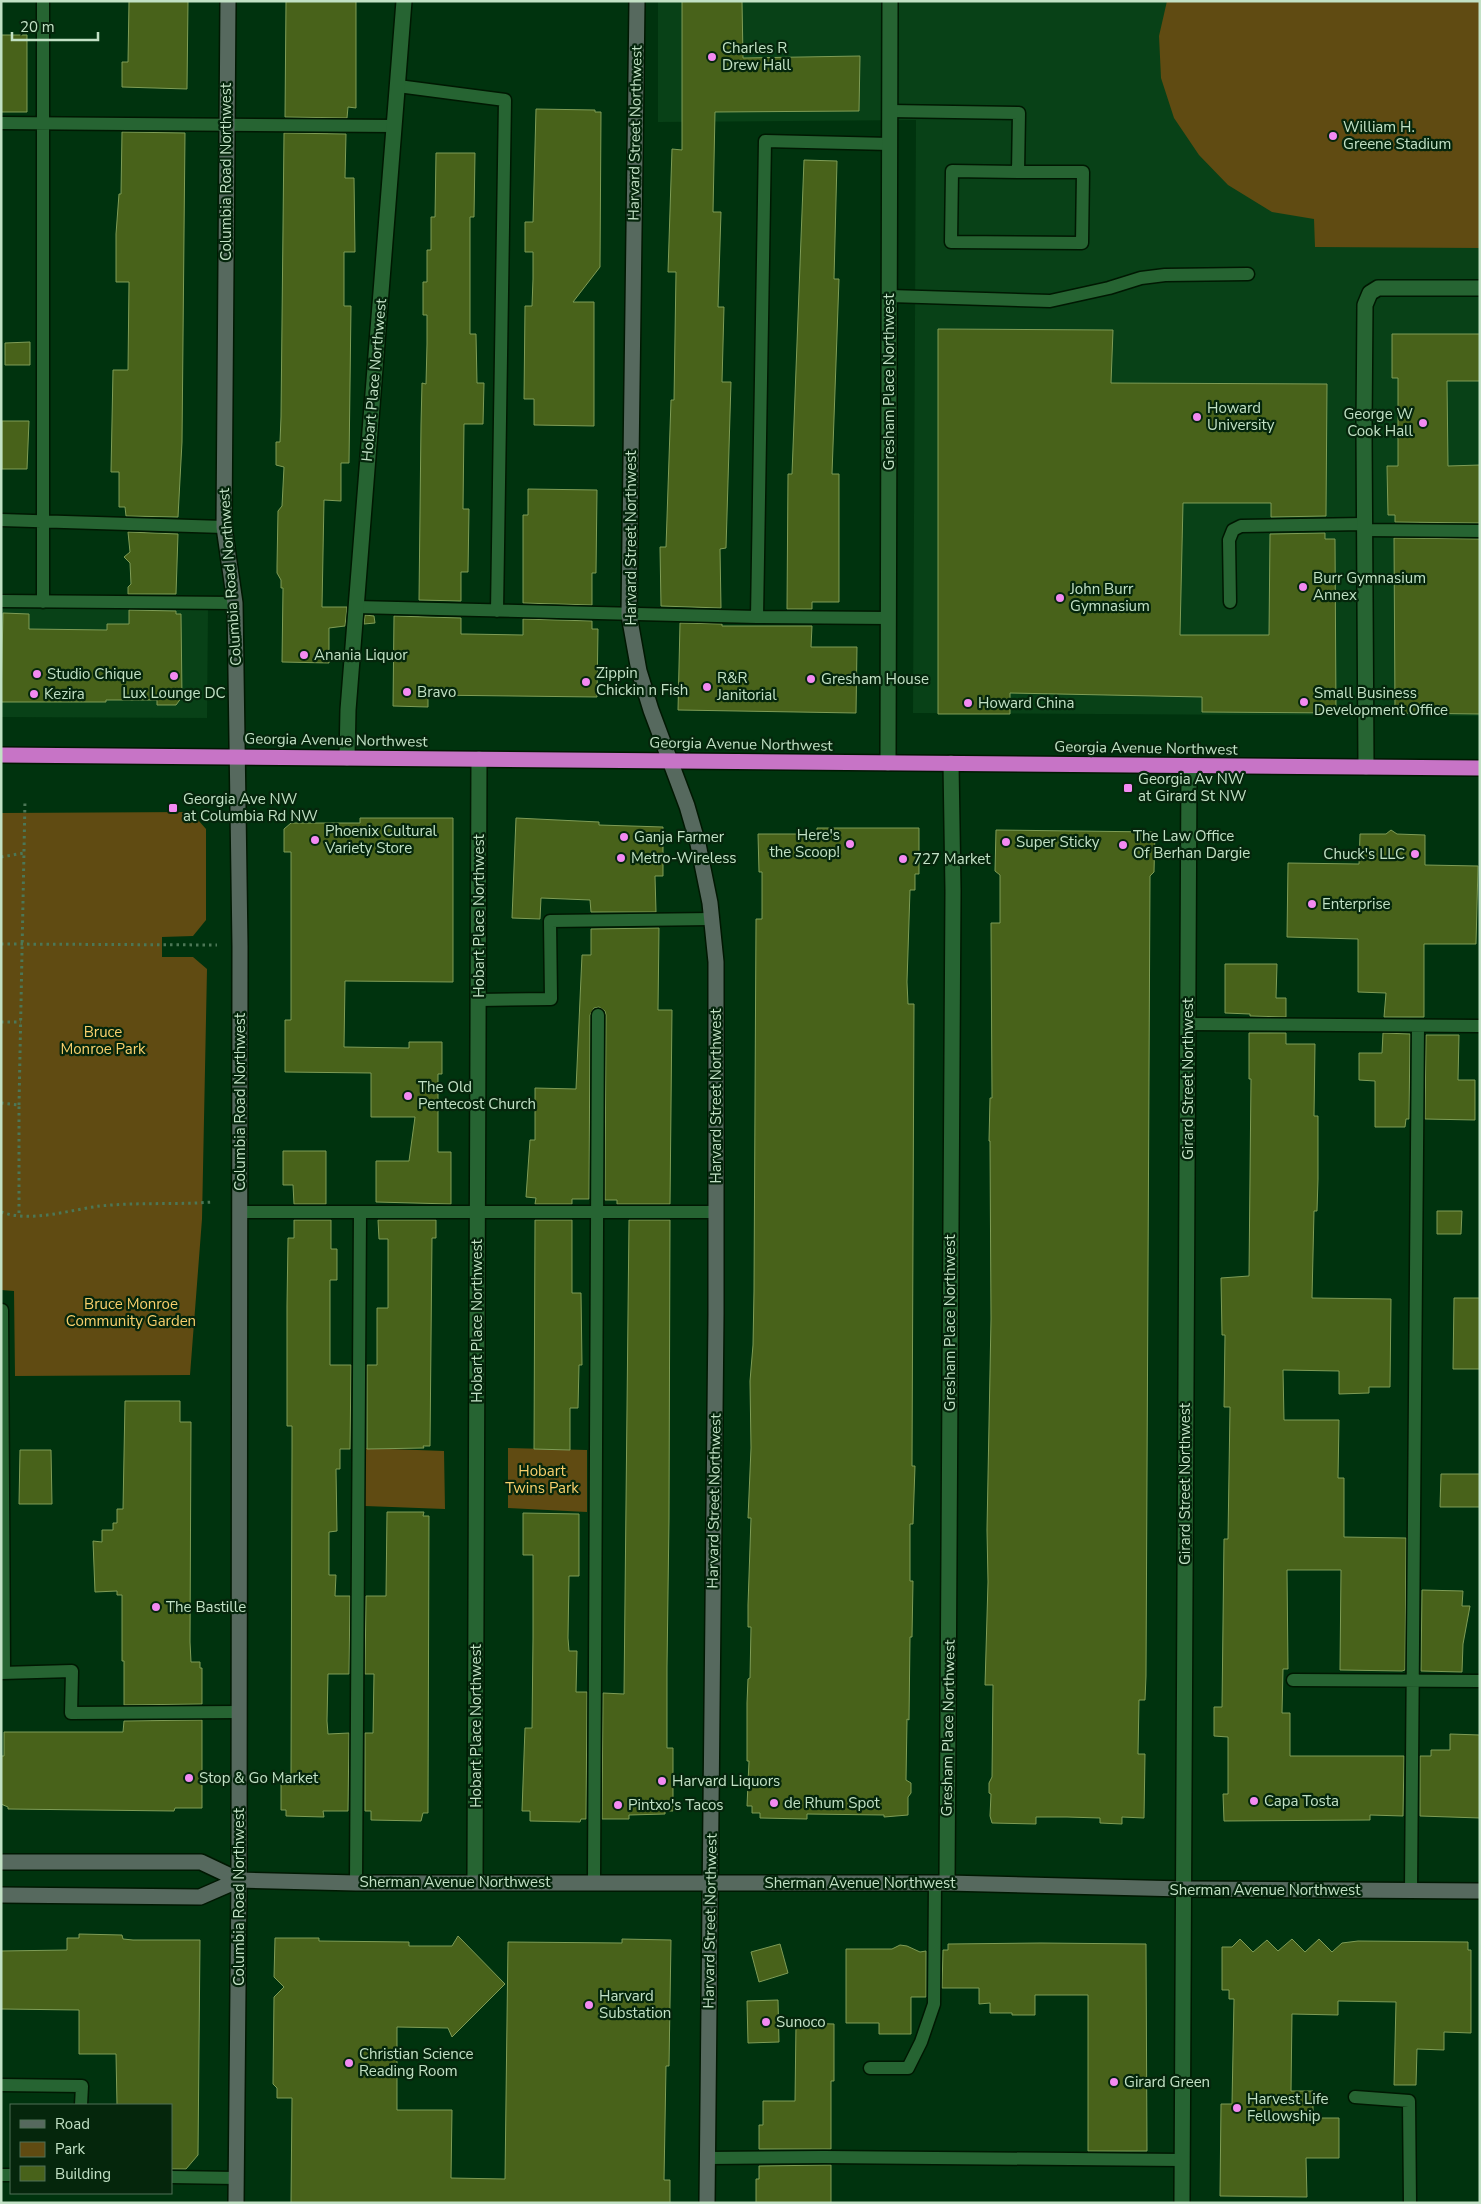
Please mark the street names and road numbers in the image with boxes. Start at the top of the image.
street label: Harvard Street Northwest [623,45,647,221]
street label: Columbia Road Northwest [216,82,236,261]
street label: Gresham Place Northwest [879,293,899,470]
street label: Hobart Place Northwest [357,297,391,462]
street label: Harvard Street Northwest [621,450,641,626]
street label: Columbia Road Northwest [214,487,246,667]
street label: Georgia Avenue Northwest [244,728,429,752]
street label: Georgia Avenue Northwest [649,732,834,756]
street label: Georgia Avenue Northwest [1054,736,1239,760]
street label: Hobart Place Northwest [469,833,489,998]
street label: Girard Street Northwest [1178,997,1198,1160]
street label: Harvard Street Northwest [706,1008,726,1184]
street label: Columbia Road Northwest [230,1012,250,1191]
street label: Gresham Place Northwest [940,1234,960,1411]
street label: Hobart Place Northwest [467,1238,487,1403]
street label: Girard Street Northwest [1175,1402,1195,1565]
street label: Harvard Street Northwest [702,1413,726,1589]
street label: Gresham Place Northwest [936,1639,960,1817]
street label: Hobart Place Northwest [466,1643,486,1808]
street label: Columbia Road Northwest [229,1807,249,1986]
street label: Harvard Street Northwest [698,1833,722,2009]
street label: Sherman Avenue Northwest [360,1872,551,1892]
street label: Sherman Avenue Northwest [765,1873,956,1893]
street label: Sherman Avenue Northwest [1170,1880,1361,1900]

